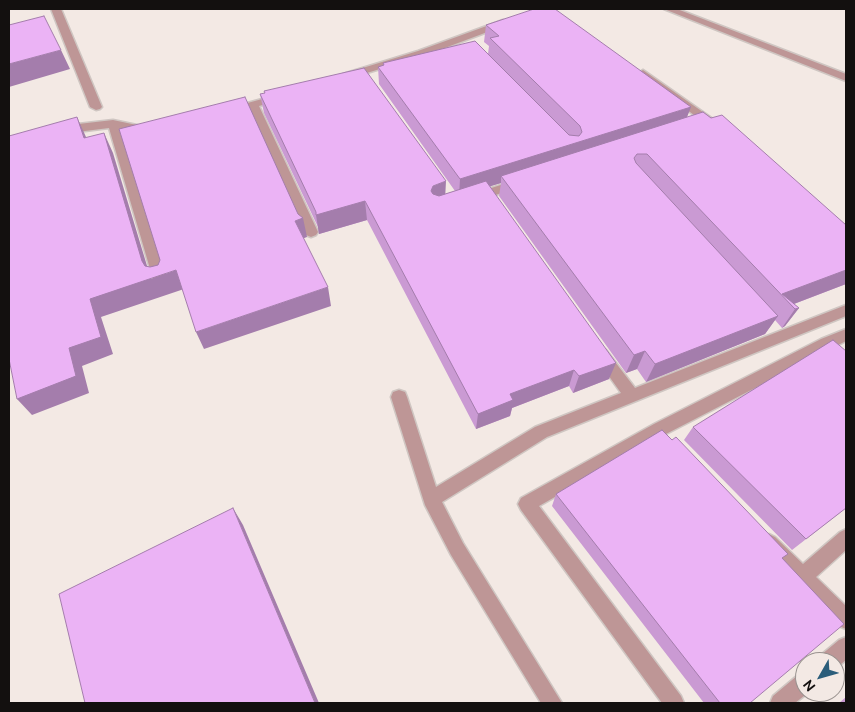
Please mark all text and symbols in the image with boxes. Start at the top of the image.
north arrow [795,652,845,702]
text: N [799,677,818,695]

